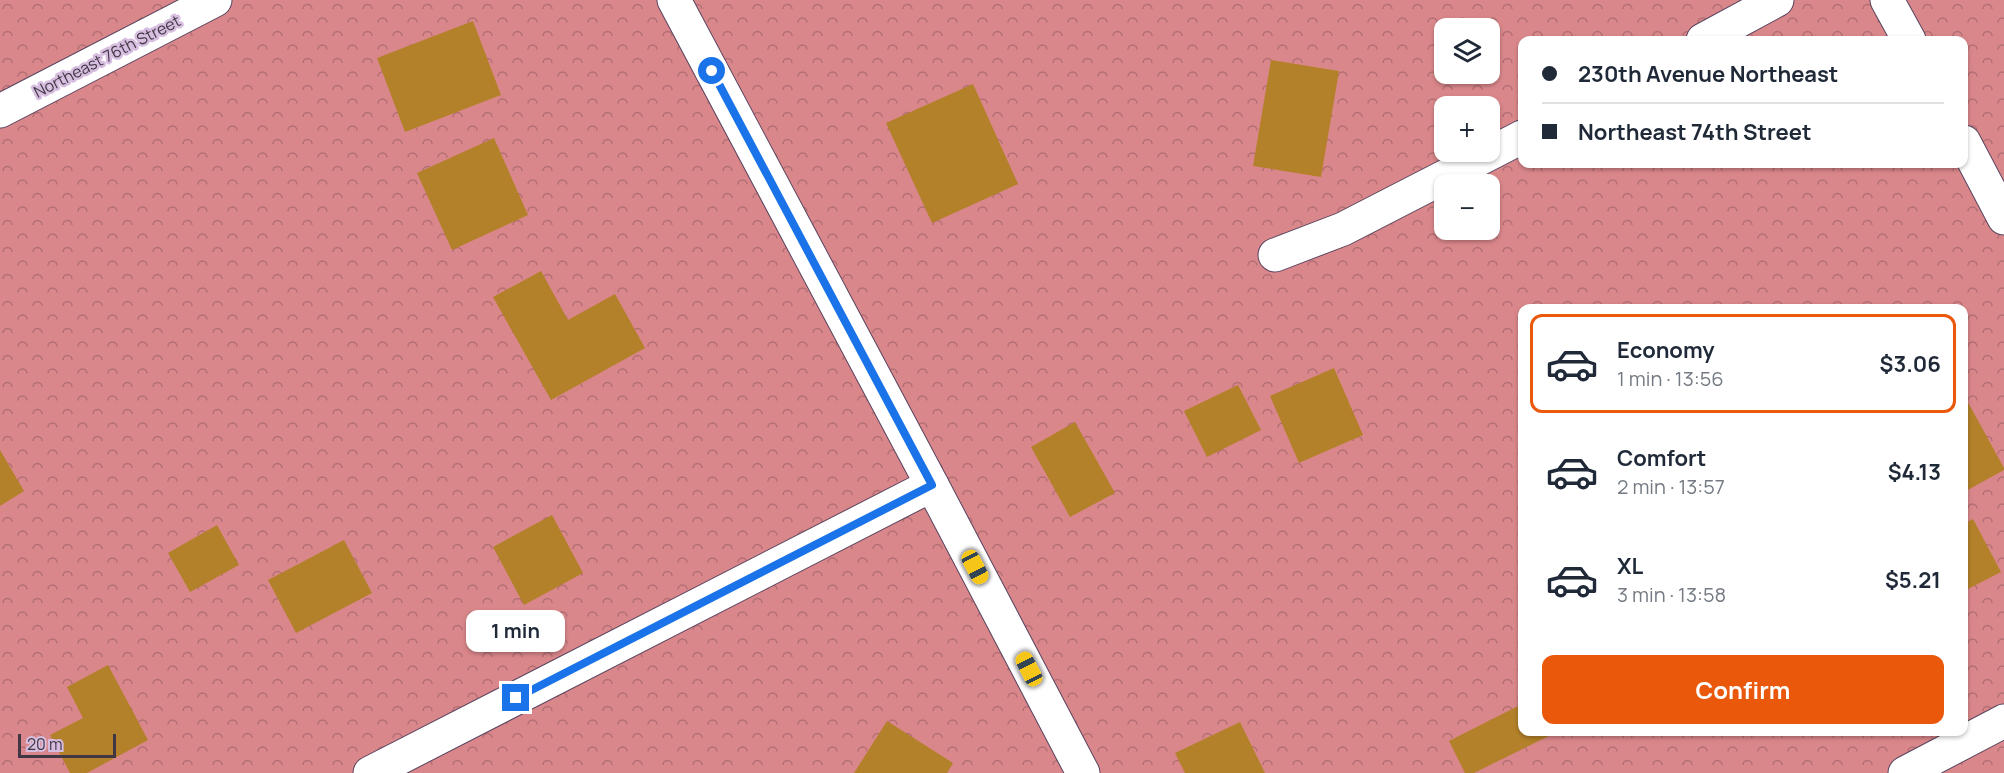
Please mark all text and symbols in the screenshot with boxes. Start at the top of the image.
street label: Northeast 76th Street [30,9,184,103]
map controls [1434,18,1500,240]
button: layers [1434,18,1500,84]
route start [698,57,725,84]
text: 230th Avenue Northeast [1578,59,1838,89]
button: + [1434,96,1500,162]
text: Northeast 74th Street [1578,117,1811,147]
button: − [1434,174,1500,240]
text: Economy [1617,335,1715,365]
icon: car [1545,337,1599,391]
text: $3.06 [1880,349,1941,379]
text: 1 min · 13:56 [1617,365,1724,392]
text: Comfort [1617,443,1706,473]
icon: car [1545,445,1599,499]
text: $4.13 [1888,457,1941,487]
text: 2 min · 13:57 [1617,473,1725,500]
car [959,547,991,587]
text: XL [1617,551,1643,581]
icon: car [1545,553,1599,607]
text: $5.21 [1885,565,1941,595]
text: 3 min · 13:58 [1617,581,1726,608]
callout: 1 min [466,611,566,653]
text: 1 min [491,617,540,644]
car [1013,649,1045,689]
button: Confirm [1542,655,1944,724]
route end [502,684,529,711]
scale bar [18,731,116,758]
text: 20 m [27,733,63,755]

